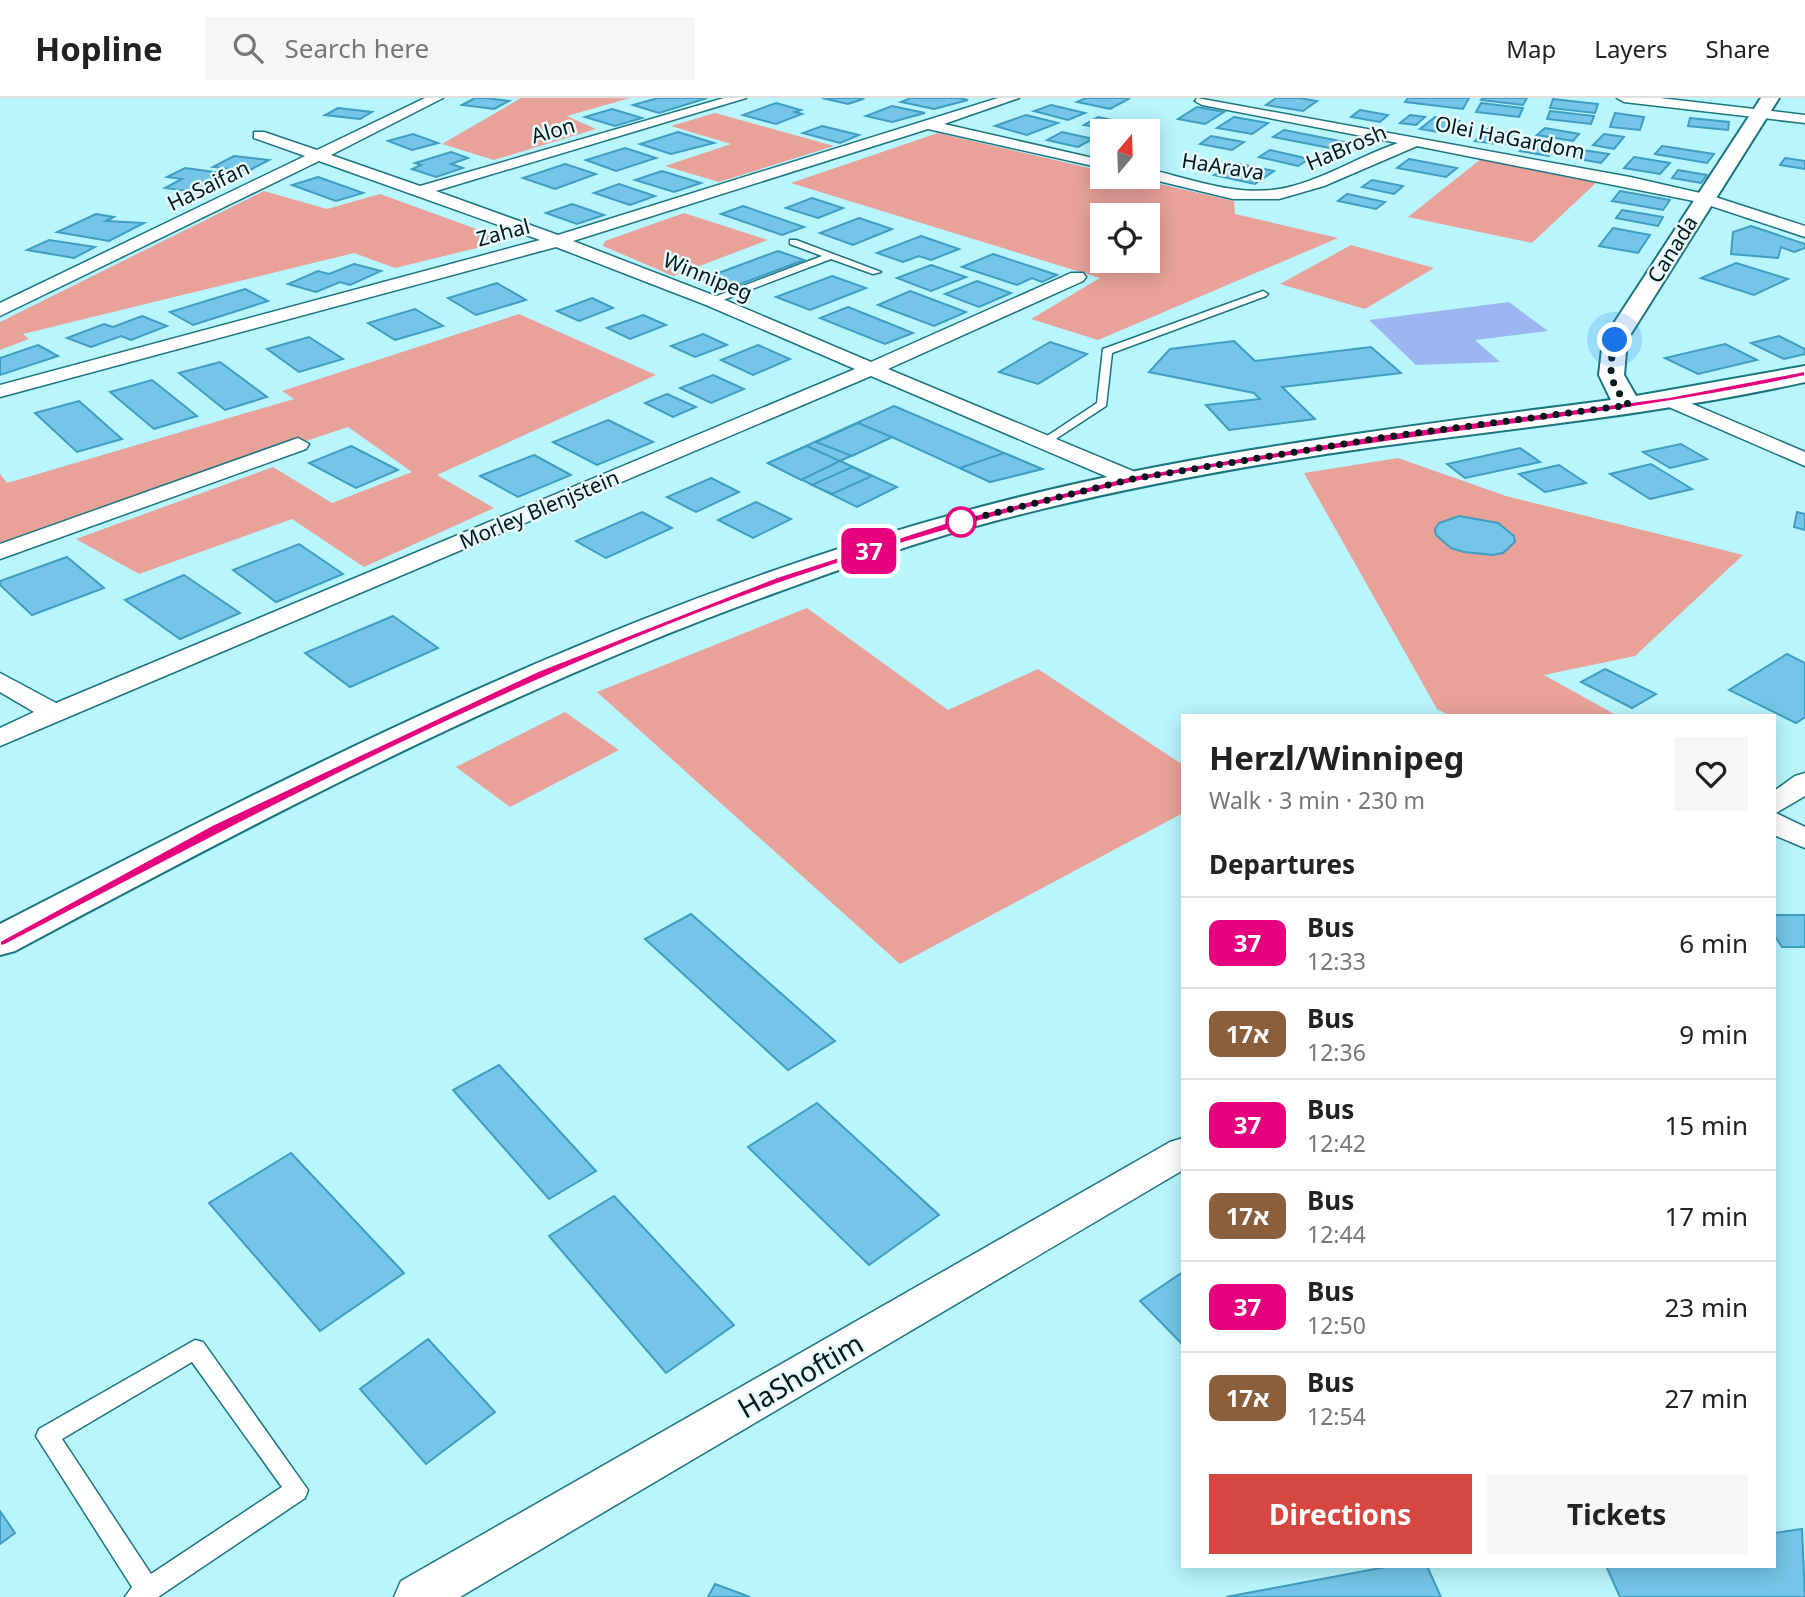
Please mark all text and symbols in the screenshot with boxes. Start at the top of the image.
search box [205,17,695,80]
text: Hopline [35,26,163,71]
icon: search [229,29,267,67]
text: Search here [285,30,429,66]
text: Map [1506,32,1556,65]
text: Layers [1594,32,1668,65]
text: Share [1706,32,1770,65]
street label: Olei HaGardom [1432,109,1588,165]
street label: Alon [528,110,578,150]
street label: HaBrosh [1301,118,1391,176]
north arrow [1090,119,1160,189]
map controls [1090,119,1160,273]
street label: HaArava [1180,146,1266,186]
street label: HaSaifan [162,153,254,217]
button: locate [1090,203,1160,273]
street label: Canada [1640,210,1704,288]
street label: Zahal [473,211,533,253]
street label: Winnipeg [659,245,757,307]
your location [1597,322,1632,357]
street label: Morley Blenjstein [455,463,623,555]
unlabelled marker [946,507,976,537]
line badge: 37 [838,528,900,574]
text: 37 [855,534,883,567]
text: Herzl/Winnipeg [1209,735,1464,780]
button: heart [1674,737,1748,811]
text: Walk · 3 min · 230 m [1209,784,1425,816]
text: Departures [1209,846,1355,882]
text: Bus [1307,909,1354,945]
text: 6 min [1679,925,1748,961]
text: 37 [1234,926,1261,959]
text: 12:33 [1307,945,1366,977]
text: Bus [1307,1000,1354,1036]
text: 9 min [1679,1016,1748,1052]
text: 17א [1226,1017,1269,1050]
text: 12:36 [1307,1036,1366,1068]
text: Bus [1307,1091,1354,1127]
text: 15 min [1664,1107,1748,1143]
text: 37 [1234,1108,1261,1141]
text: 12:42 [1307,1127,1366,1159]
text: Bus [1307,1182,1354,1218]
text: 17 min [1664,1198,1748,1234]
text: 17א [1226,1199,1269,1232]
text: 12:44 [1307,1218,1366,1250]
text: Bus [1307,1273,1354,1309]
text: 23 min [1664,1289,1748,1325]
text: 37 [1234,1290,1261,1323]
text: 12:50 [1307,1309,1366,1341]
street label: HaShoftim [730,1324,870,1426]
text: Bus [1307,1364,1354,1400]
text: 27 min [1664,1380,1748,1416]
text: 17א [1226,1381,1269,1414]
text: 12:54 [1307,1400,1366,1432]
button: Directions [1209,1474,1472,1554]
button: Tickets [1486,1474,1748,1554]

